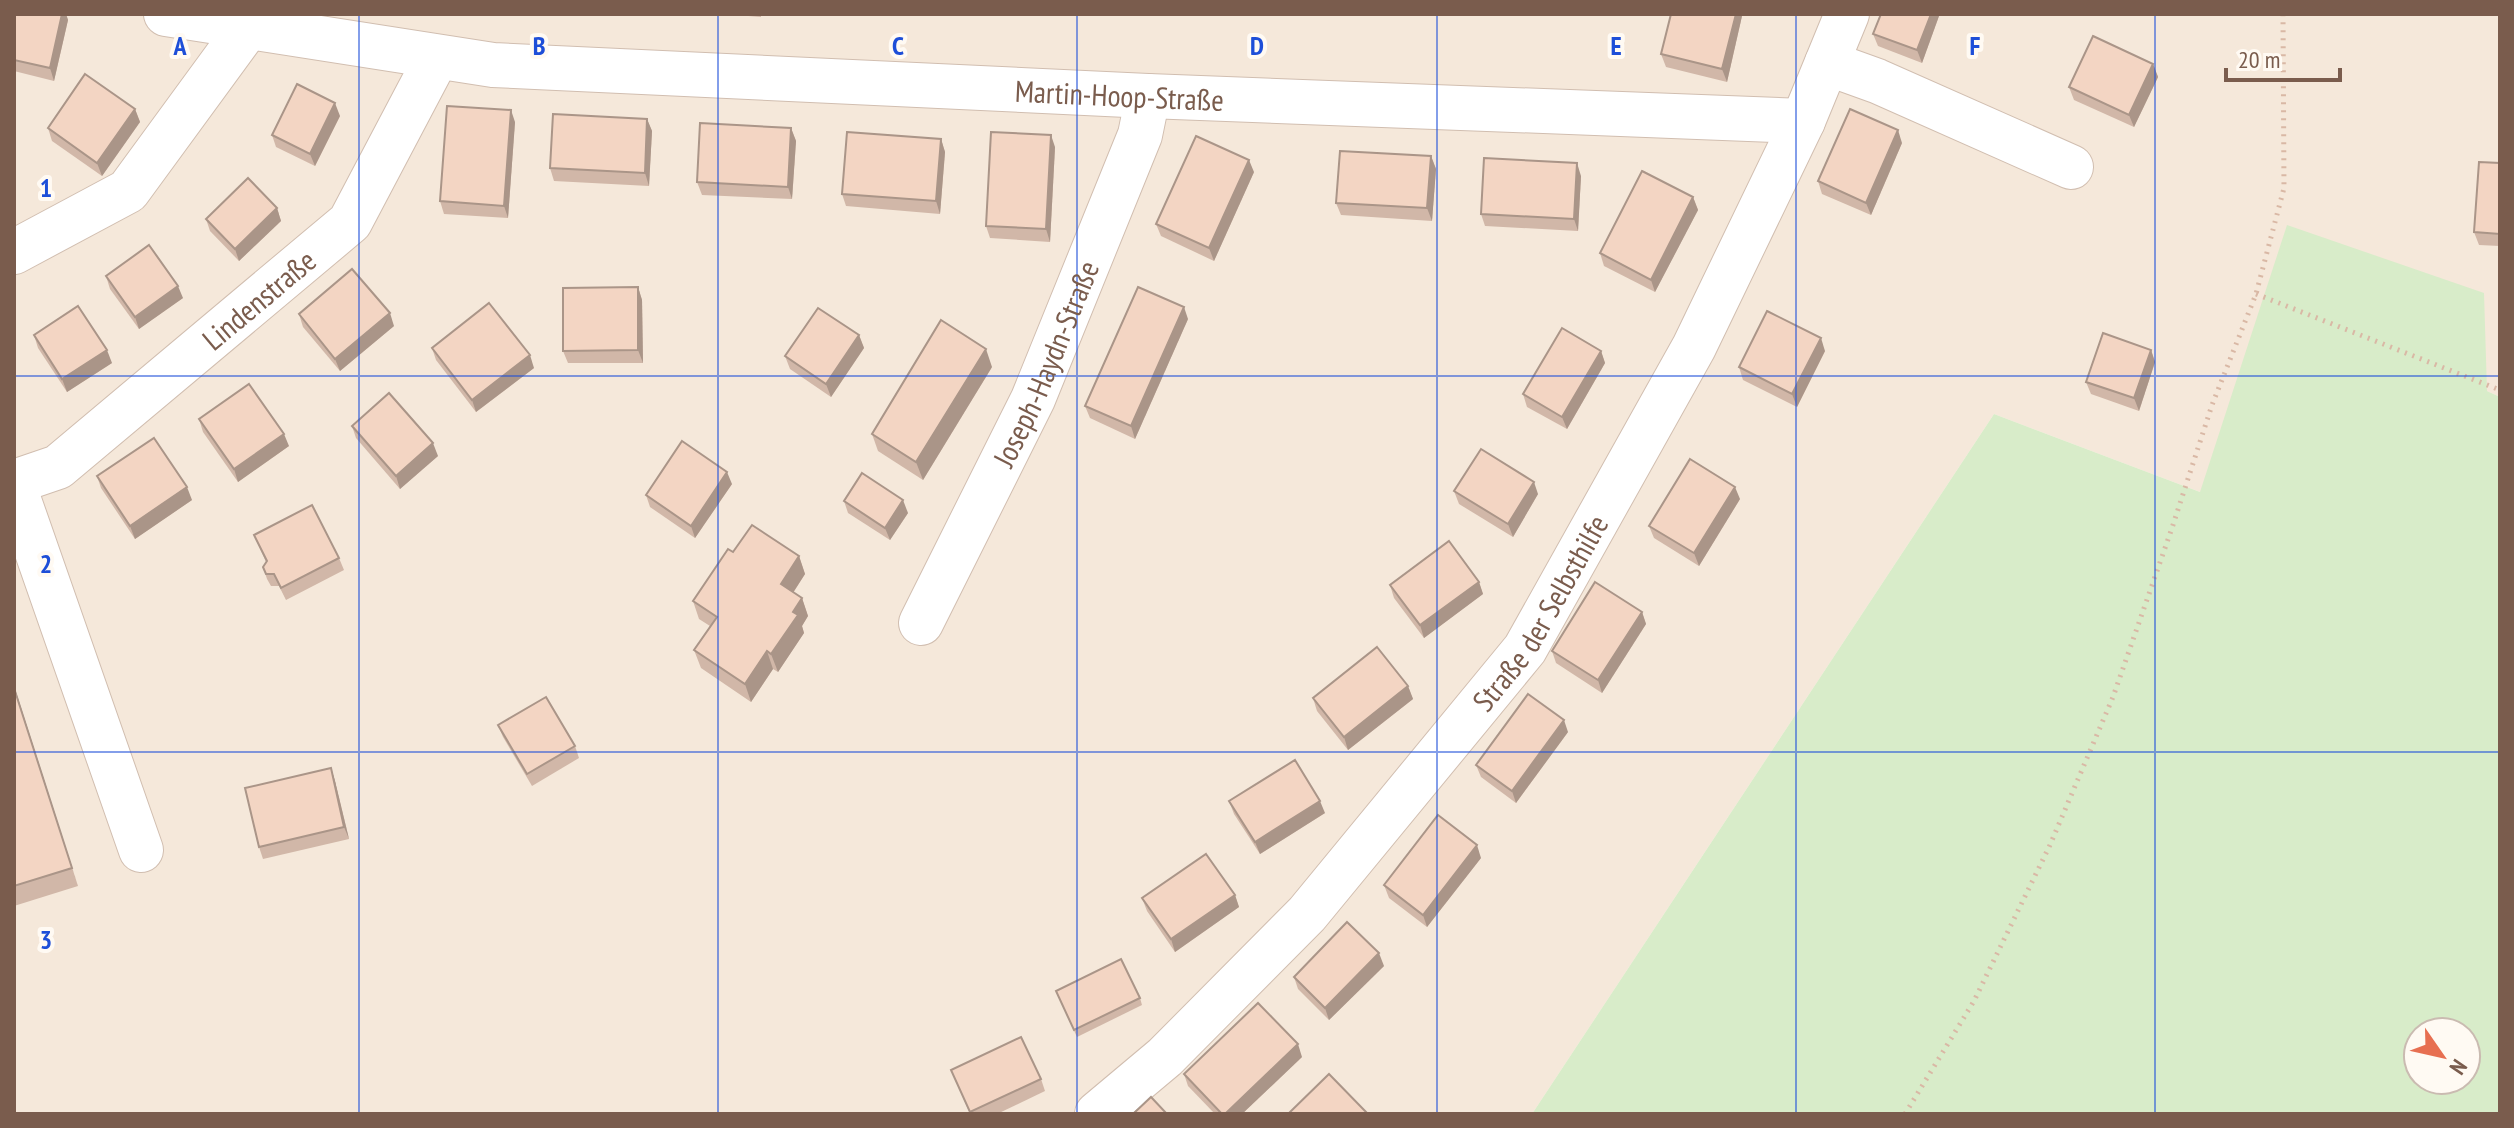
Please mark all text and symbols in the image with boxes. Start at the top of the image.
text: A [172,29,187,62]
text: B [533,29,546,62]
text: C [892,29,904,62]
text: D [1250,29,1264,62]
text: E [1610,29,1622,62]
text: F [1970,29,1981,62]
scale bar [2226,32,2340,82]
text: 20 m [2238,44,2280,75]
street label: Martin-Hoop-Straße [1014,70,1224,118]
text: 1 [40,171,52,204]
street label: Lindenstraße [194,240,323,358]
street label: Joseph-Haydn-Straße [983,255,1107,474]
street label: Straße der Selbsthilfe [1463,508,1616,718]
text: 2 [40,547,52,580]
text: 3 [40,923,52,956]
north arrow [2402,1016,2482,1096]
text: N [2444,1054,2474,1080]

